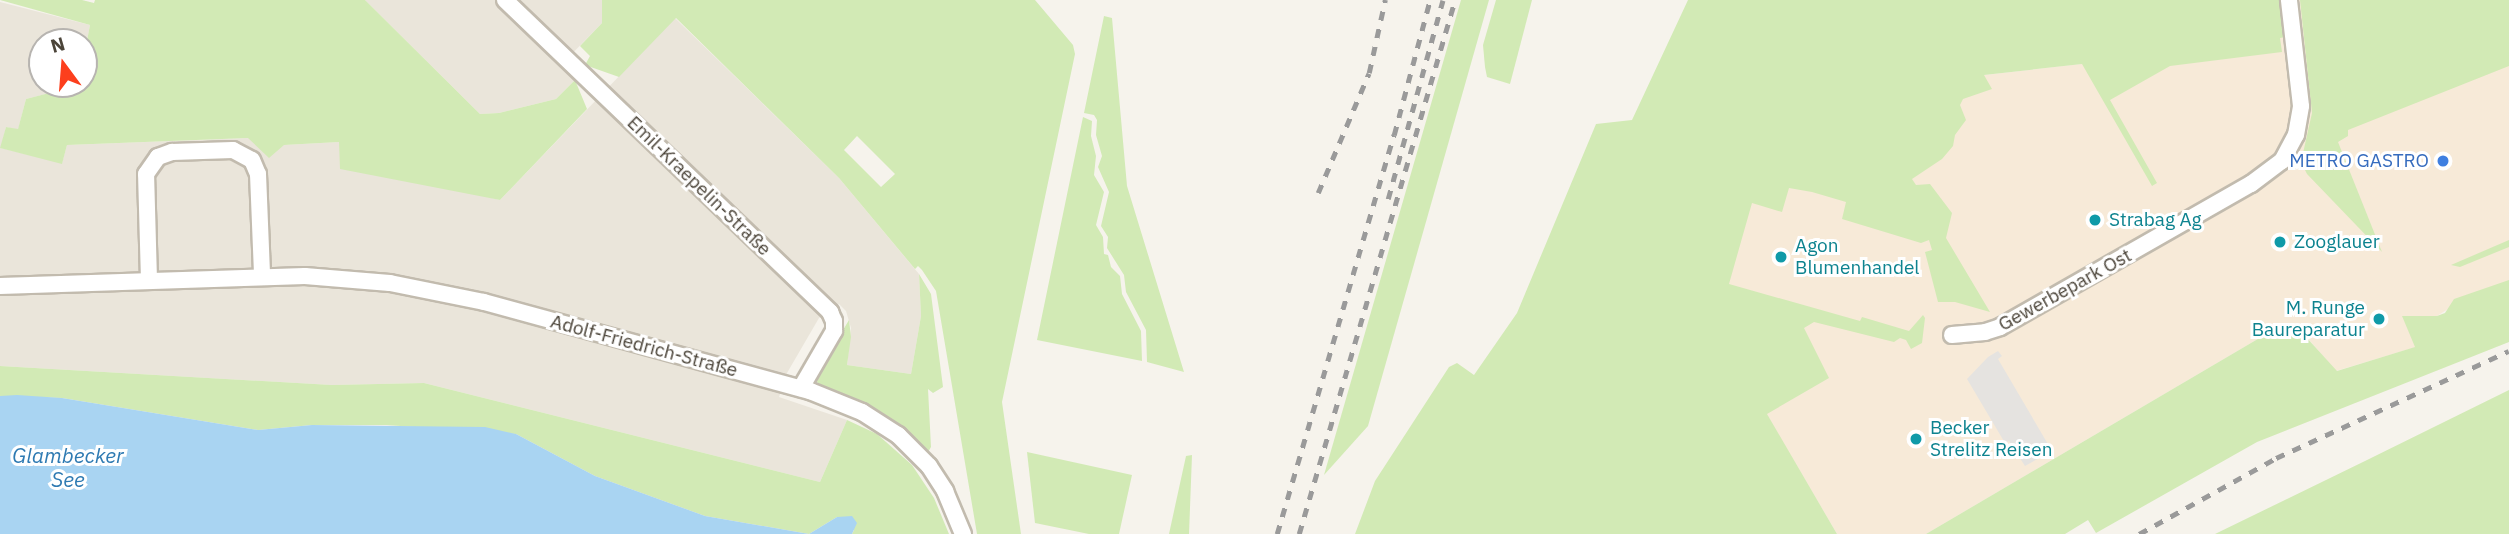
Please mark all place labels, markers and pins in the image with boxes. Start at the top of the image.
place label: METRO GASTRO [2289,150,2429,172]
marker: METRO GASTRO [2435,153,2451,169]
place label: Strabag Ag [2109,209,2202,231]
marker: Strabag Ag [2087,212,2103,228]
place label: Zooglauer [2294,231,2380,253]
marker: Zooglauer [2272,234,2288,250]
place label: Agon Blumenhandel [1795,235,1920,279]
marker: Agon Blumenhandel [1773,249,1789,265]
place label: M. Runge Baureparatur [2252,297,2365,341]
marker: M. Runge Baureparatur [2371,311,2387,327]
place label: Becker Strelitz Reisen [1930,417,2052,461]
marker: Becker Strelitz Reisen [1908,431,1924,447]

